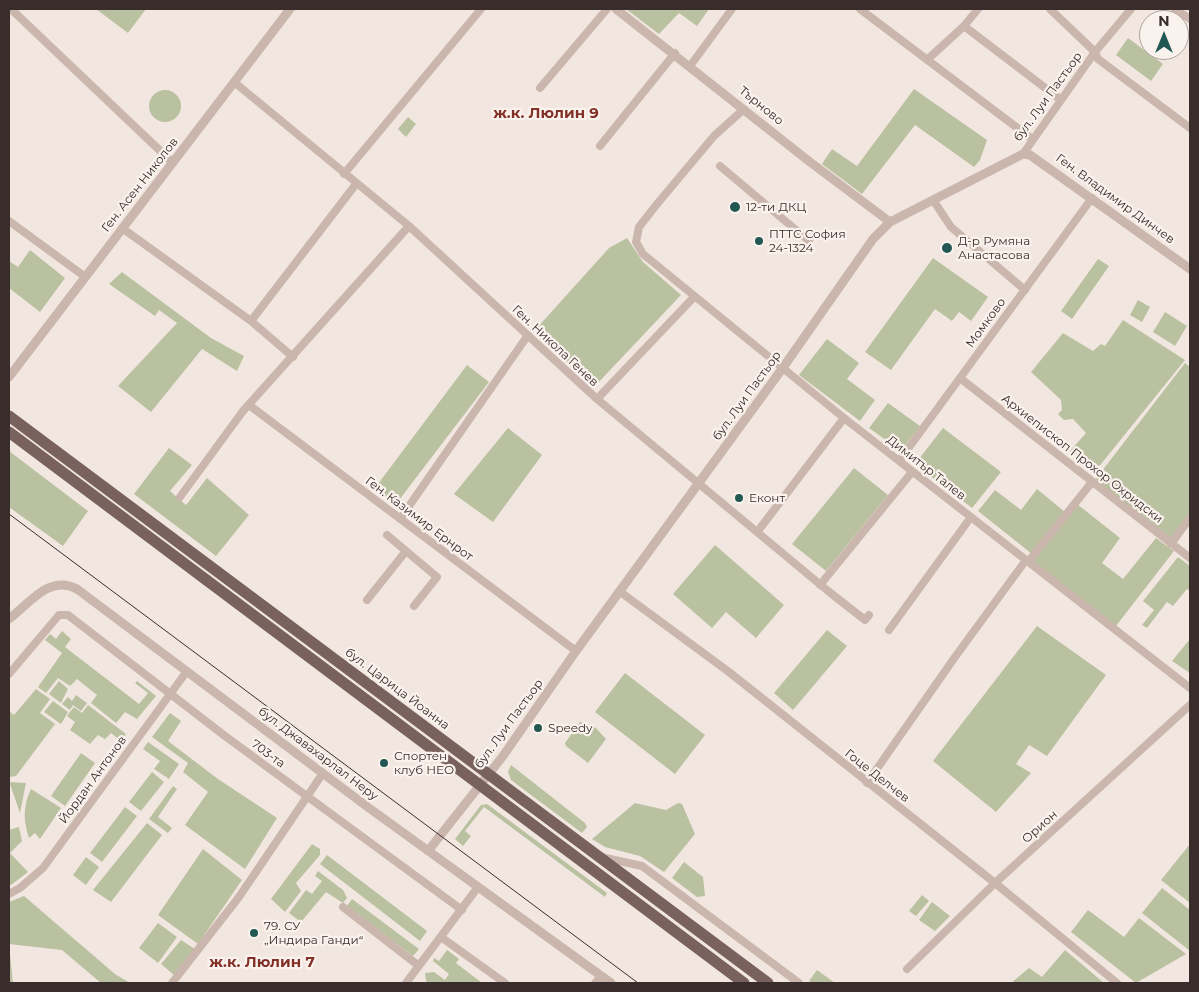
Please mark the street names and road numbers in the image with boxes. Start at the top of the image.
street label: бул. Луи Пастьор [1011,50,1085,144]
street label: Търново [736,84,786,128]
street label: Ген. Асен Николов [99,135,181,235]
street label: Ген. Владимир Динчев [1053,151,1177,247]
street label: Момково [963,295,1009,351]
street label: Ген. Никола Генев [509,302,601,390]
street label: бул. Луи Пастьор [710,349,784,443]
street label: Архиепископ Прохор Охридски [998,391,1166,527]
street label: Димитър Талев [884,433,968,503]
street label: Ген. Казимир Ернрот [362,474,476,564]
street label: бул. Царица Йоанна [342,645,452,733]
street label: бул. Луи Пастьор [472,677,546,771]
street label: бул. Джавахарлал Неру [255,704,381,804]
street label: Йордан Антонов [56,733,130,827]
street label: 703-та [248,737,288,771]
street label: Гоце Делчев [842,746,912,806]
street label: Орион [1019,807,1061,847]

